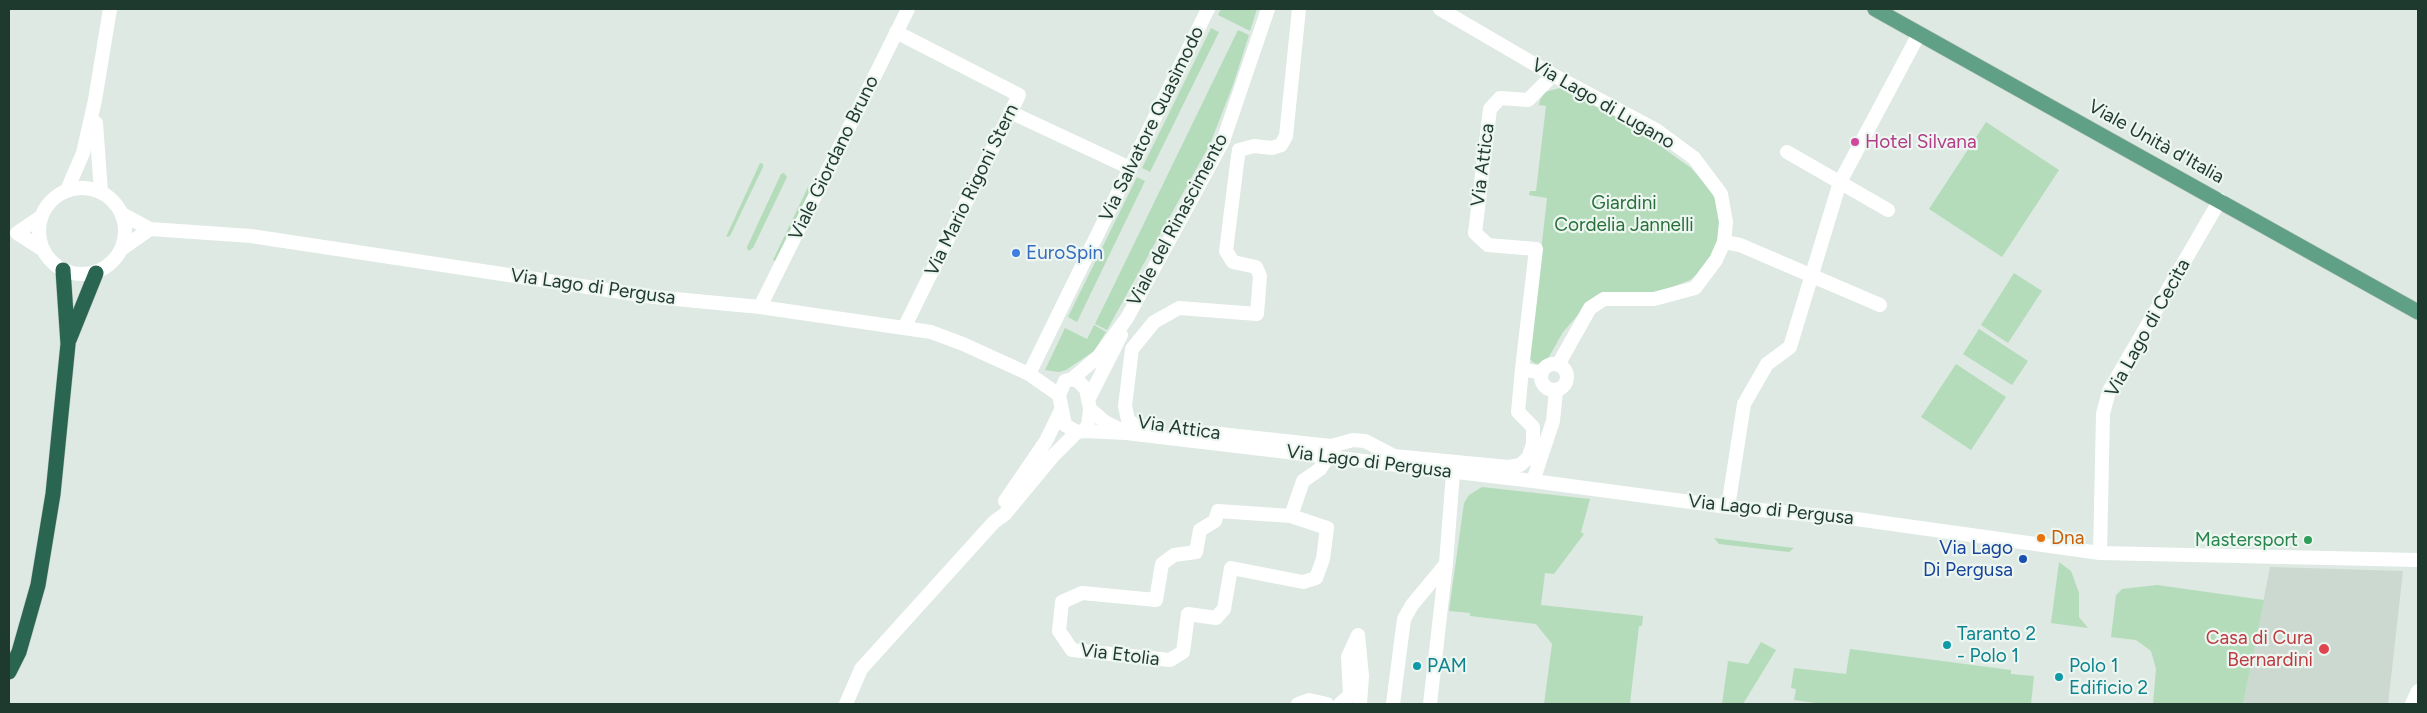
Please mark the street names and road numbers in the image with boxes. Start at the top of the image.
street label: Via Salvatore Quasìmodo [1095,23,1209,225]
street label: Via Lago di Lugano [1527,54,1679,154]
street label: Viale Giordano Bruno [784,72,884,244]
street label: Viale Unità d'Italia [2084,95,2228,189]
street label: Via Mario Rigoni Stern [920,100,1024,280]
street label: Via Attica [1467,122,1499,208]
street label: Viale del Rinascimento [1123,130,1233,310]
street label: Via Lago di Cecita [2101,255,2195,401]
street label: Via Lago di Pergusa [509,264,677,310]
street label: Via Attica [1136,411,1222,445]
street label: Via Lago di Pergusa [1285,441,1453,483]
street label: Via Lago di Pergusa [1687,490,1855,530]
street label: Via Etolia [1079,639,1161,671]

